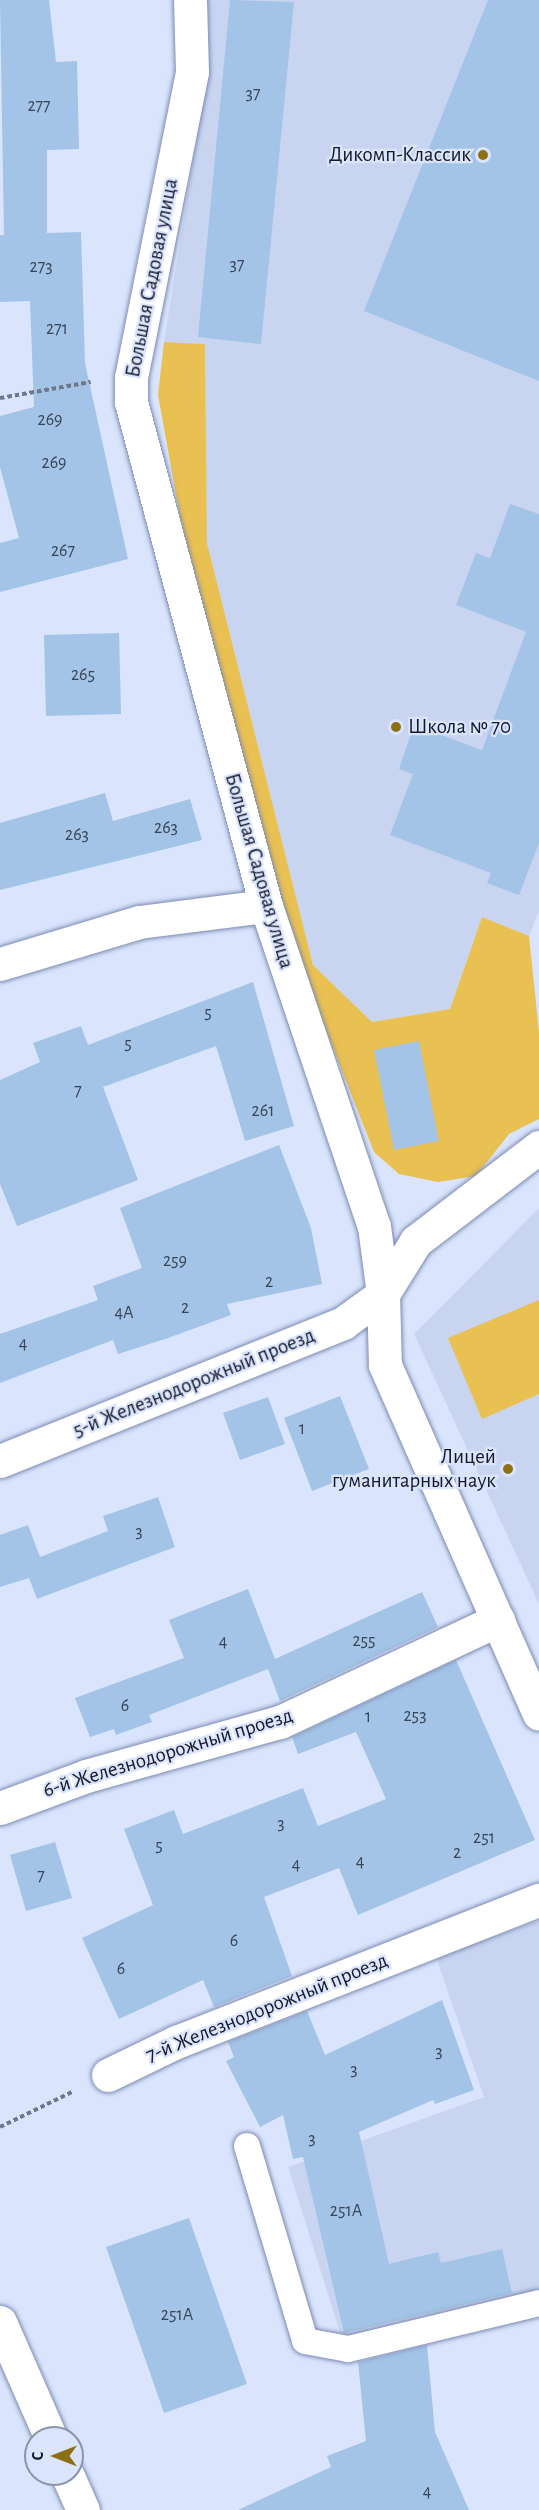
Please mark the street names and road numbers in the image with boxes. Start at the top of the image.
street label: Большая Садовая улица [120,176,184,380]
street label: Большая Садовая улица [219,770,299,972]
street label: 5-й Железнодорожный проезд [69,1323,319,1443]
street label: 6-й Железнодорожный проезд [40,1703,296,1803]
street label: 7-й Железнодорожный проезд [142,1948,392,2068]

